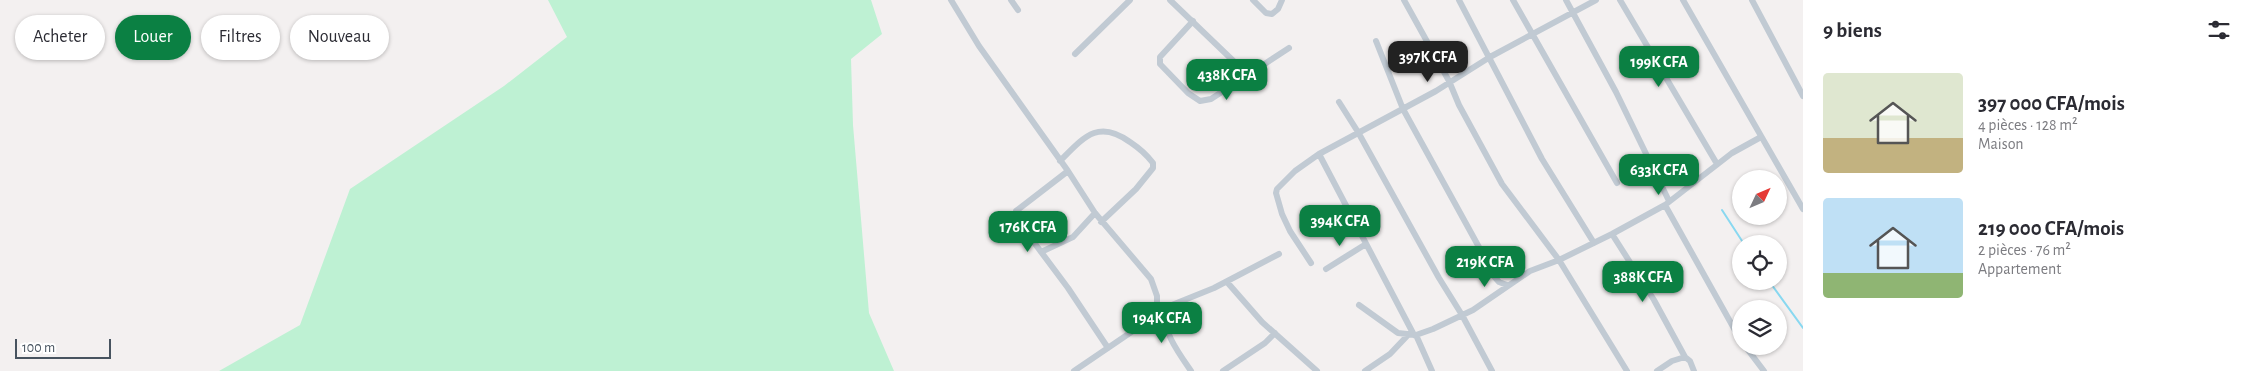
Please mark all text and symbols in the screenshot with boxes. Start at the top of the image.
chip: Acheter [15,15,105,60]
chip: Louer [115,15,191,60]
chip: Filtres [201,15,280,60]
chip: Nouveau [290,15,389,60]
icon: filters [2205,16,2233,44]
text: 9 biens [1823,20,1882,41]
pin: 397K CFA [1376,41,1480,83]
pin: 199K CFA [1607,46,1711,88]
text: 397K CFA [1399,49,1457,65]
text: 199K CFA [1630,54,1688,70]
pin: 438K CFA [1175,58,1279,101]
text: 438K CFA [1197,67,1257,83]
icon: home [1863,93,1923,153]
text: 397 000 CFA/mois [1978,93,2125,114]
text: 4 pièces · 128 m² [1978,117,2078,133]
text: Maison [1978,136,2024,152]
pin: 633K CFA [1607,154,1711,196]
text: 633K CFA [1630,162,1688,178]
north arrow [1732,170,1788,225]
map controls [1732,170,1787,355]
pin: 394K CFA [1288,204,1392,247]
pin: 176K CFA [976,210,1080,253]
text: 394K CFA [1310,213,1370,229]
icon: home [1863,218,1923,278]
text: 219 000 CFA/mois [1978,218,2124,239]
text: 176K CFA [1000,219,1056,235]
button: locate [1732,235,1787,290]
text: 2 pièces · 76 m² [1978,242,2071,258]
pin: 219K CFA [1433,246,1537,288]
text: 219K CFA [1456,254,1514,270]
pin: 388K CFA [1591,260,1695,303]
text: Appartement [1978,261,2061,277]
text: 388K CFA [1613,269,1673,285]
button: layers [1732,300,1787,355]
pin: 194K CFA [1110,302,1214,344]
text: 194K CFA [1133,310,1191,326]
scale bar [15,336,111,359]
text: 100 m [22,341,55,355]

